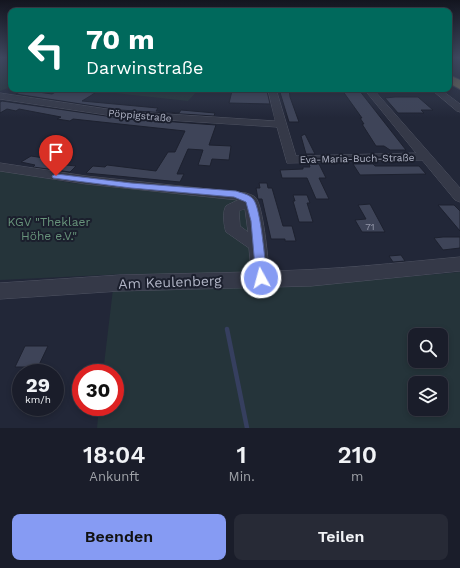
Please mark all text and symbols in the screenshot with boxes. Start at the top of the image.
text: 70 m [86,23,155,56]
icon: left [20,24,72,76]
text: Darwinstraße [86,57,203,78]
street label: Pöppigstraße [108,107,172,124]
pin [39,135,73,176]
icon: arrive [45,141,67,163]
street label: Eva-Maria-Buch-Straße [300,152,415,165]
park label: KGV "Theklaer Höhe e.V." [8,215,90,243]
house number: 71 [365,221,375,232]
position arrow [240,257,282,299]
street label: Am Keulenberg [118,272,222,292]
map controls [408,328,448,416]
button: search [408,328,448,368]
speed limit sign: 30 [72,364,124,416]
text: 29 [26,373,50,397]
button: layers [408,376,448,416]
text: km/h [25,394,51,405]
text: 18:04 [83,441,146,469]
text: 1 [237,441,247,469]
text: 210 [338,441,377,469]
text: Ankunft [89,469,139,484]
text: Min. [229,469,255,484]
text: m [351,469,363,484]
button: Beenden [12,514,226,560]
button: Teilen [234,514,448,560]

